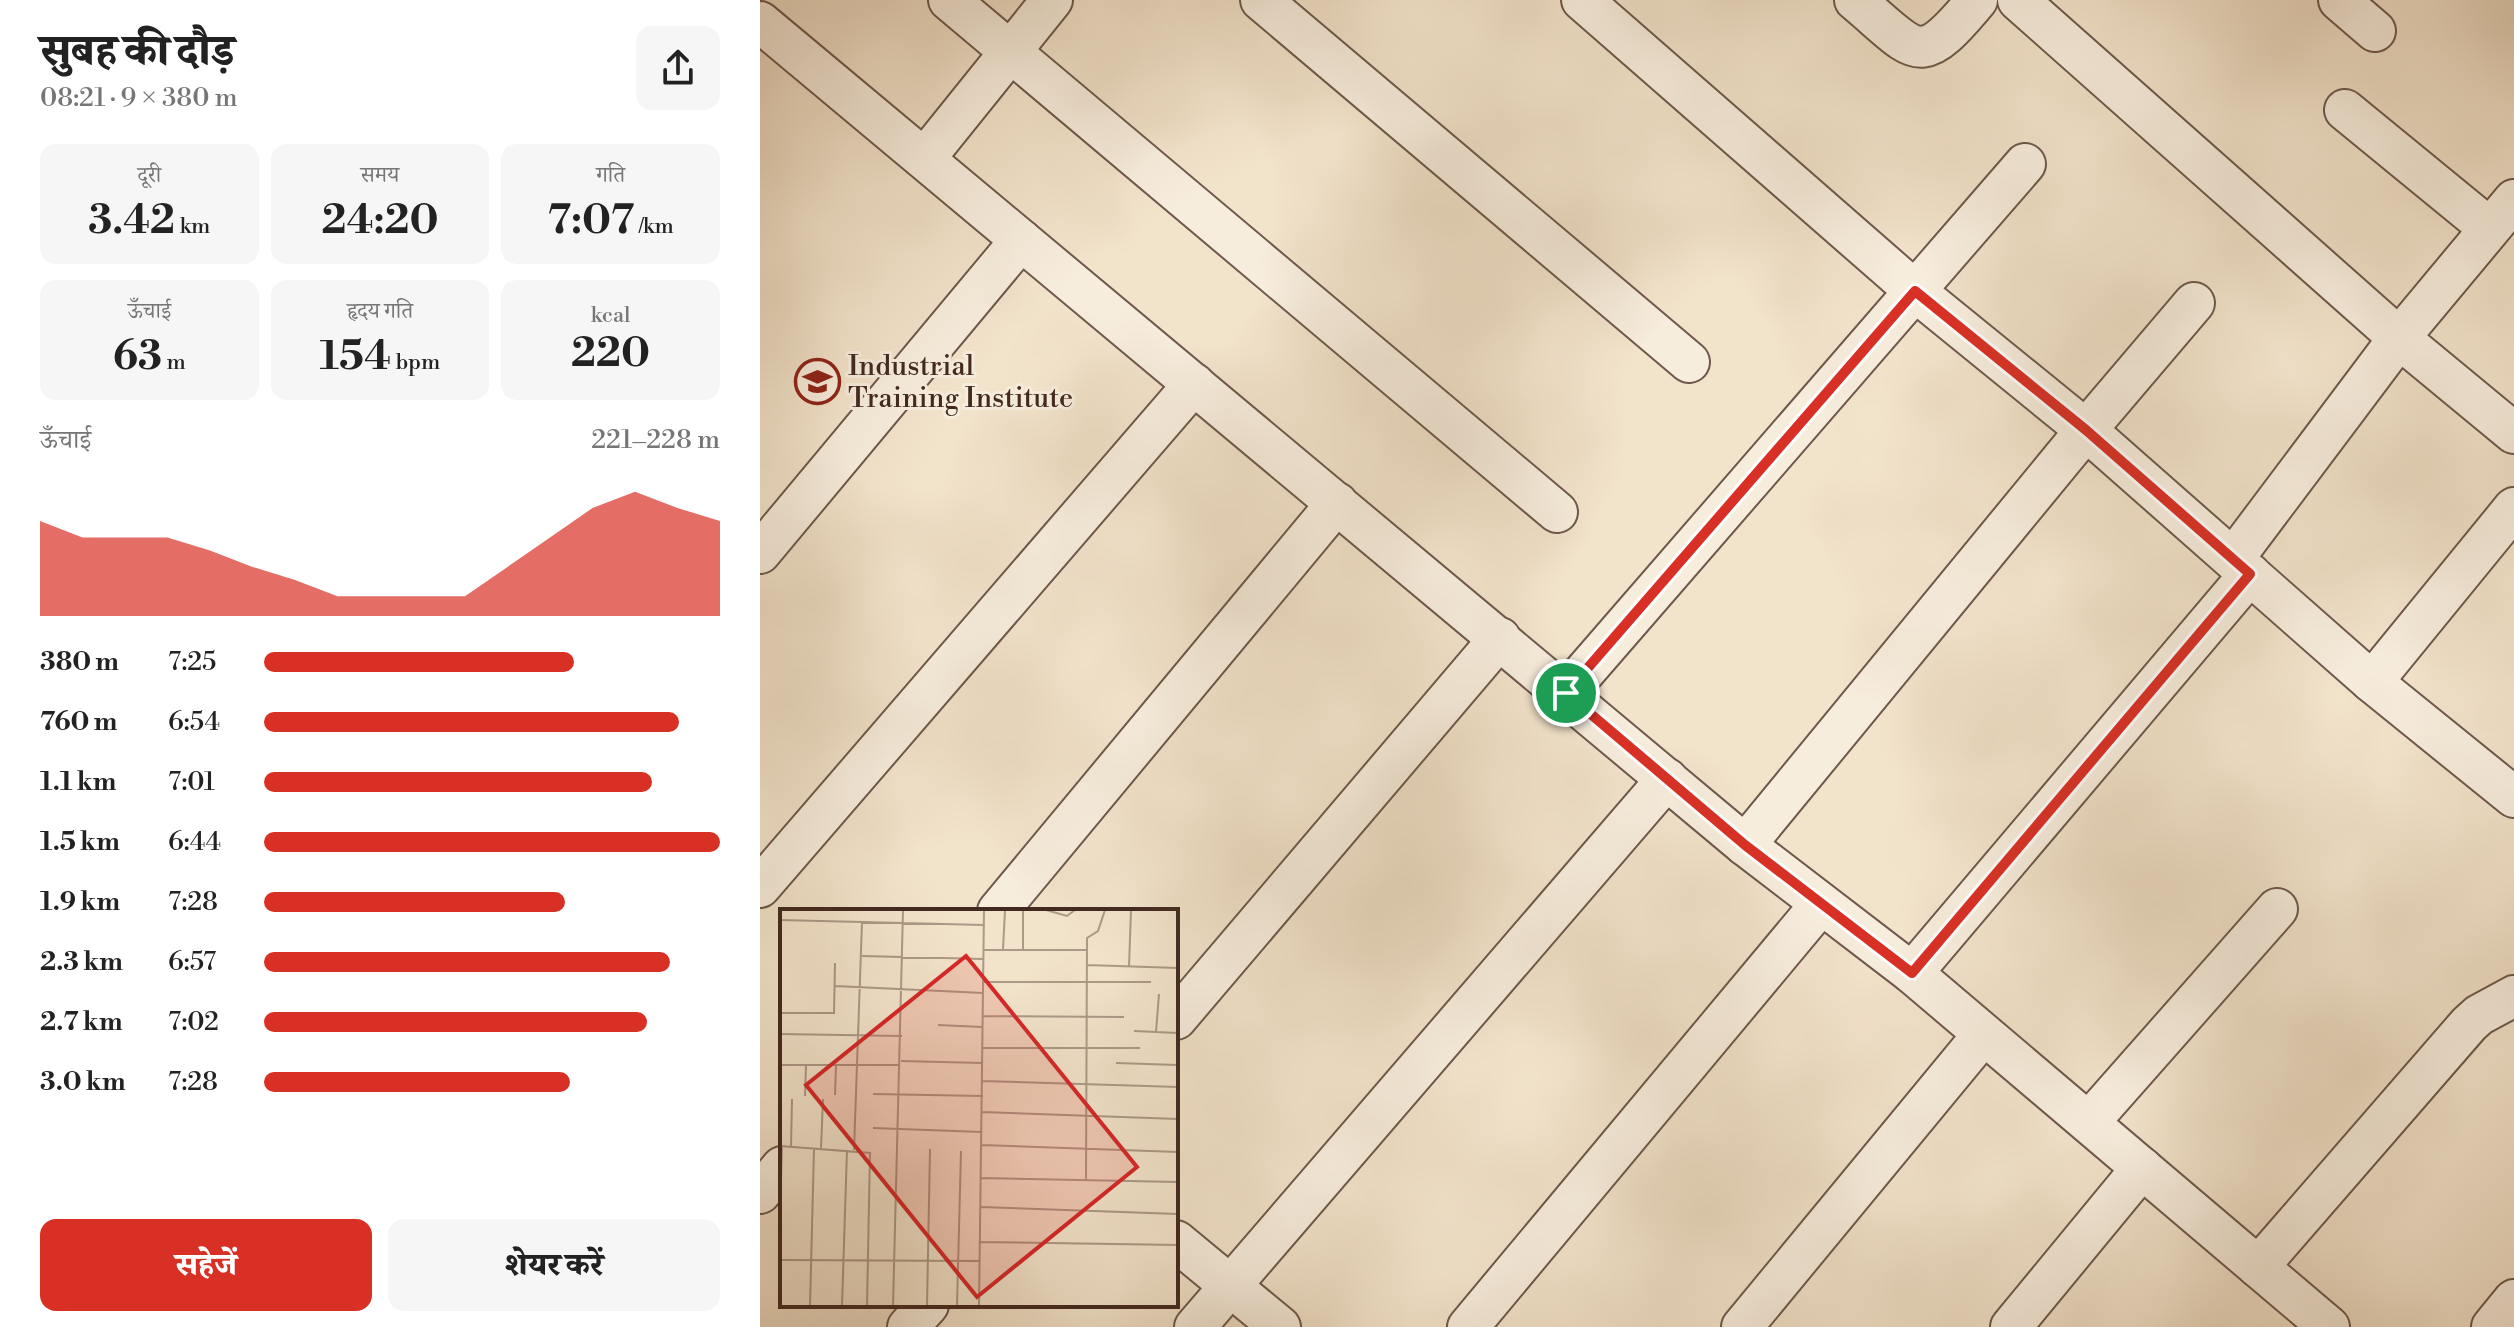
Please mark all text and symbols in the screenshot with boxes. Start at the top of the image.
text: सुबह की दौड़ [40,24,235,79]
button: share [636,26,720,110]
text: 08:21 · 9 × 380 m [40,82,238,114]
text: दूरी [137,162,161,189]
text: समय [361,162,399,189]
text: गति [596,162,625,189]
text: 3.42 [88,196,175,246]
text: 24:20 [321,196,439,246]
text: 7:07 [548,196,634,246]
text: km [175,213,210,240]
text: /km [634,213,674,240]
text: ऊँचाई [128,298,171,325]
text: हृदय गति [347,298,413,325]
text: kcal [591,302,631,329]
text: 220 [571,329,650,379]
text: 63 [113,332,162,382]
text: 154 [320,332,391,382]
text: m [162,349,186,376]
text: bpm [391,349,440,376]
place label: Industrial Training Institute [848,349,1073,416]
school or university icon: Industrial Training Institute [793,358,841,406]
text: ऊँचाई [40,424,91,456]
text: 221–228 m [591,424,720,456]
text: 380 m [40,646,119,678]
text: 7:25 [168,646,216,678]
pin [1532,659,1600,727]
icon: arrive [1544,671,1588,715]
text: 760 m [40,706,117,738]
text: 6:54 [168,706,220,738]
text: 1.1 km [40,766,116,798]
text: 7:01 [168,766,215,798]
text: 1.5 km [40,826,120,858]
text: 6:44 [168,826,221,858]
text: 1.9 km [40,886,120,918]
text: 7:28 [168,886,218,918]
inset map [780,909,1178,1307]
text: 2.3 km [40,946,123,978]
text: 6:57 [168,946,216,978]
text: 2.7 km [40,1006,123,1038]
text: 7:02 [168,1006,219,1038]
text: 3.0 km [40,1066,126,1098]
text: 7:28 [168,1066,218,1098]
button: सहेजें [40,1219,372,1311]
button: शेयर करें [388,1219,720,1311]

